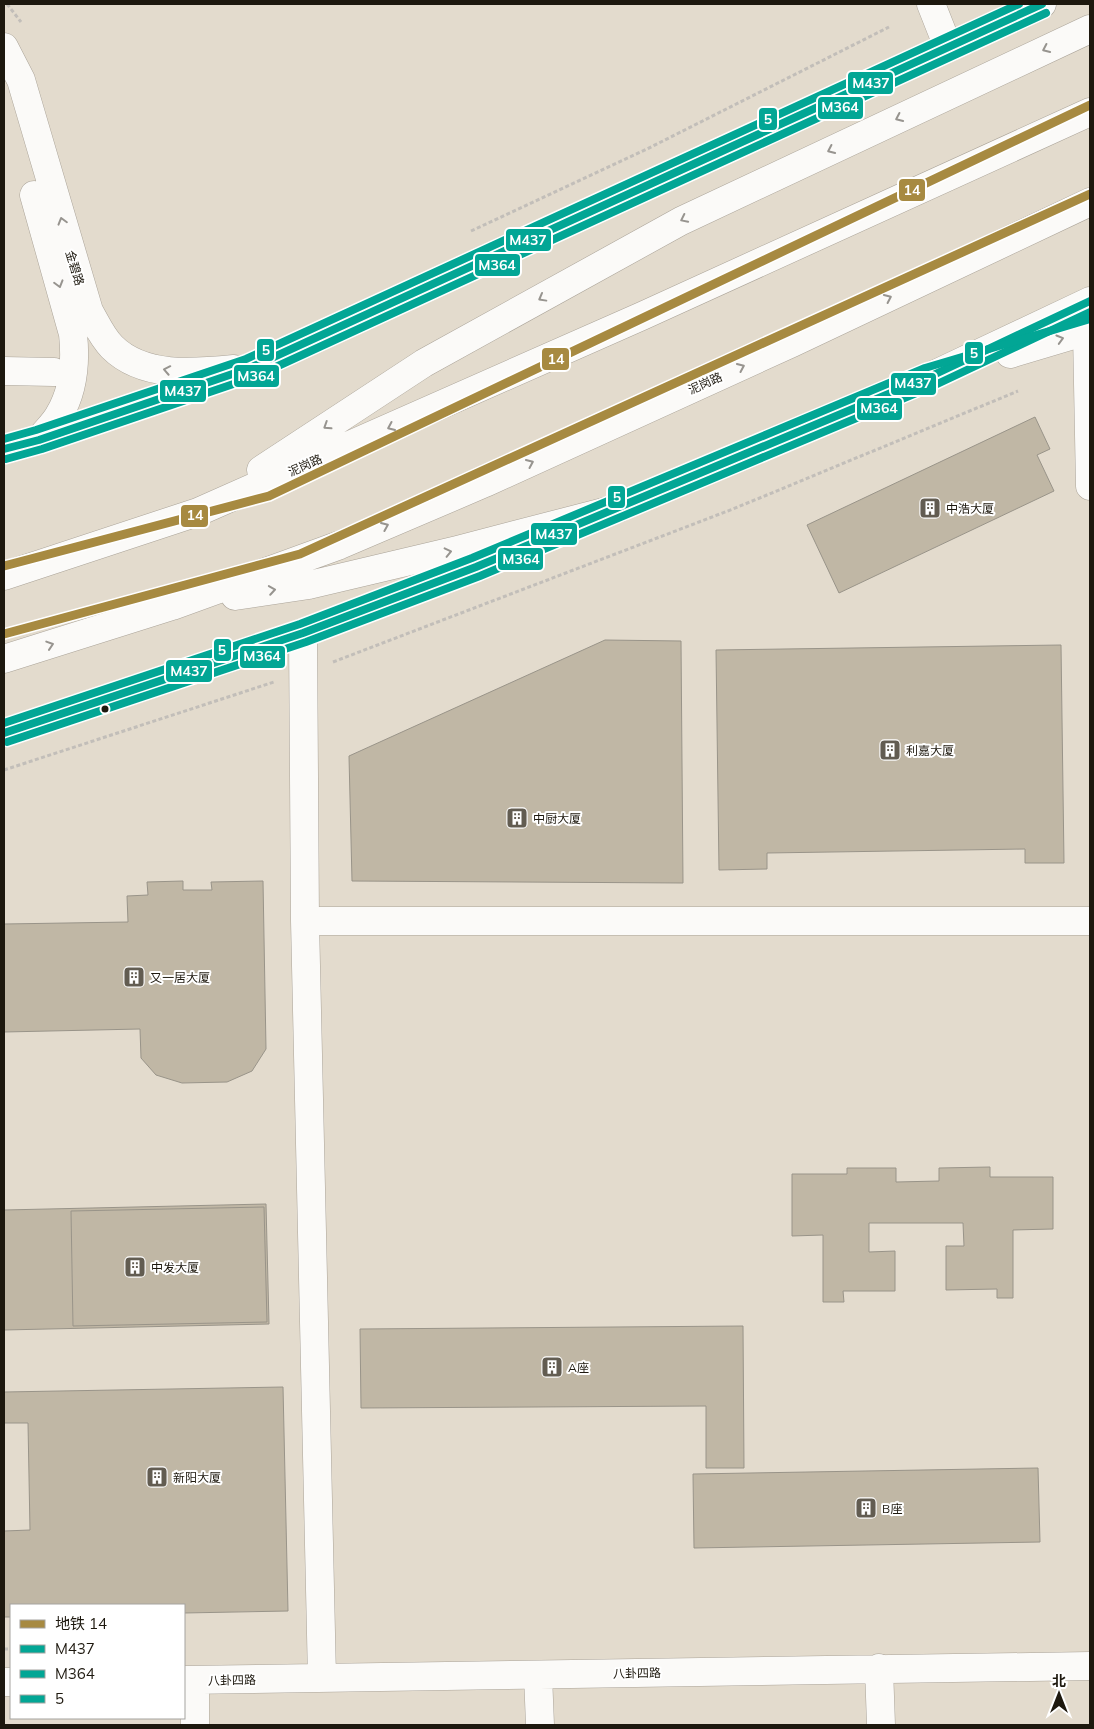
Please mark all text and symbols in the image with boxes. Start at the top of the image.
one-way arrow [1042,43,1051,54]
line badge: M437 [847,71,894,95]
text: M437 [852,74,890,92]
line badge: M364 [817,96,864,120]
text: M364 [821,98,859,116]
line badge: 5 [758,107,778,131]
text: 5 [764,110,772,128]
one-way arrow [895,112,904,123]
one-way arrow [827,144,836,155]
line badge: 14 [898,178,926,202]
text: 14 [904,181,921,199]
one-way arrow [680,213,689,224]
one-way arrow [57,218,67,226]
line badge: M437 [505,228,552,252]
text: M437 [509,231,547,249]
street label: 金碧路 [63,249,87,287]
line badge: M364 [474,253,521,277]
text: M364 [478,256,516,274]
one-way arrow [53,279,64,288]
one-way arrow [538,291,547,301]
one-way arrow [883,294,892,304]
one-way arrow [1056,335,1064,345]
line badge: 5 [256,338,275,362]
text: 5 [262,341,270,359]
line badge: 5 [964,341,984,365]
text: 5 [970,344,978,362]
line badge: 14 [541,347,570,371]
text: 14 [548,350,565,368]
one-way arrow [736,362,745,373]
line badge: M364 [233,364,280,388]
one-way arrow [162,366,171,376]
text: M364 [237,367,275,385]
street label: 泥岗路 [685,369,725,397]
line badge: M437 [890,372,937,396]
text: M437 [894,374,932,392]
line badge: M437 [159,379,207,403]
text: M437 [164,382,202,400]
line badge: M364 [856,397,903,421]
text: M364 [860,399,898,417]
one-way arrow [324,420,333,429]
one-way arrow [387,420,396,431]
street label: 泥岗路 [285,451,325,479]
one-way arrow [525,458,534,469]
line badge: 5 [607,485,626,509]
text: 5 [613,488,621,506]
building icon: 中浩大厦 [918,496,942,520]
place label: 中浩大厦 [946,501,994,516]
line badge: 14 [180,504,209,528]
text: 14 [187,506,204,524]
one-way arrow [380,522,389,532]
line badge: M437 [530,522,578,546]
text: M437 [535,525,573,543]
one-way arrow [443,547,452,558]
line badge: M364 [497,547,544,571]
text: M364 [502,550,540,568]
one-way arrow [267,586,276,596]
line badge: 5 [213,638,232,662]
one-way arrow [46,640,54,650]
text: 5 [218,641,226,659]
line badge: M364 [239,645,286,669]
text: M364 [243,647,281,665]
line badge: M437 [165,659,213,683]
text: M437 [170,662,208,680]
unlabelled marker [100,704,110,714]
building icon: 利嘉大厦 [878,738,902,762]
place label: 利嘉大厦 [906,743,954,758]
building icon: 中厨大厦 [505,806,529,830]
place label: 中厨大厦 [533,811,581,826]
building icon: 又一居大厦 [122,965,146,989]
place label: 又一居大厦 [150,970,210,985]
building icon: 中发大厦 [123,1255,147,1279]
place label: 中发大厦 [151,1260,199,1275]
building icon: A座 [540,1355,564,1379]
place label: A座 [568,1360,589,1375]
building icon: 新阳大厦 [145,1465,169,1489]
place label: 新阳大厦 [173,1470,221,1485]
building icon: B座 [854,1496,878,1520]
place label: B座 [882,1501,902,1516]
legend [10,1604,185,1719]
text: 地铁 14 [55,1614,107,1633]
text: M437 [55,1639,95,1658]
text: M364 [55,1664,95,1683]
street label: 八卦四路 [613,1665,661,1681]
north arrow [1034,1669,1084,1719]
street label: 八卦四路 [208,1672,256,1688]
text: 北 [1052,1672,1066,1690]
text: 5 [55,1689,64,1708]

